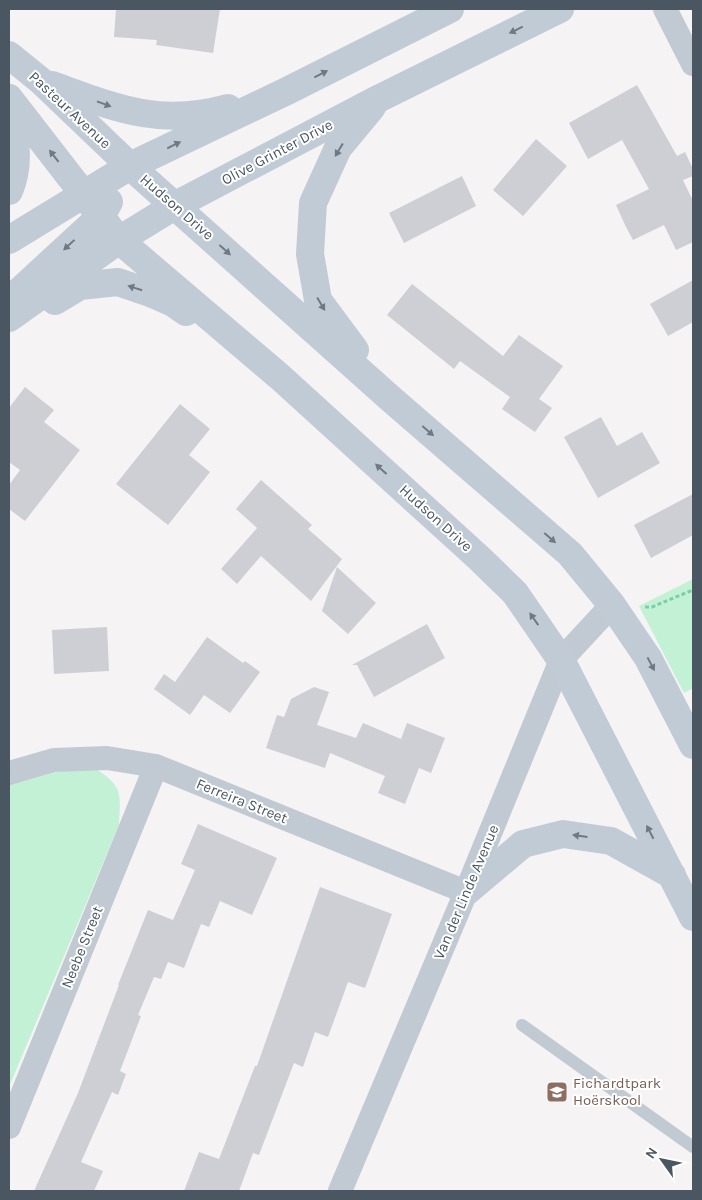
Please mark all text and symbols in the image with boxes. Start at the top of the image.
one-way arrow [509,26,523,34]
street label: Pasteur Avenue [25,68,115,152]
one-way arrow [313,70,328,78]
one-way arrow [96,101,111,108]
street label: Olive Grinter Drive [218,115,336,189]
one-way arrow [167,141,181,149]
one-way arrow [334,143,343,156]
one-way arrow [49,149,59,163]
street label: Hudson Drive [136,170,218,244]
one-way arrow [63,239,75,251]
one-way arrow [219,244,231,256]
one-way arrow [127,284,142,291]
one-way arrow [317,297,326,311]
one-way arrow [421,425,433,437]
one-way arrow [376,463,388,475]
street label: Hudson Drive [396,481,476,555]
one-way arrow [544,532,557,543]
one-way arrow [529,613,539,626]
one-way arrow [647,657,655,671]
street label: Ferreira Street [194,775,290,828]
street label: Van der Linde Avenue [429,822,503,962]
one-way arrow [646,824,654,839]
one-way arrow [572,832,588,840]
street label: Neebe Street [57,903,107,991]
place label: Fichardtpark Hoërskool [573,1074,661,1109]
school or university icon: Fichardtpark Hoërskool [545,1080,569,1104]
north arrow [637,1135,687,1185]
text: N [642,1144,661,1162]

